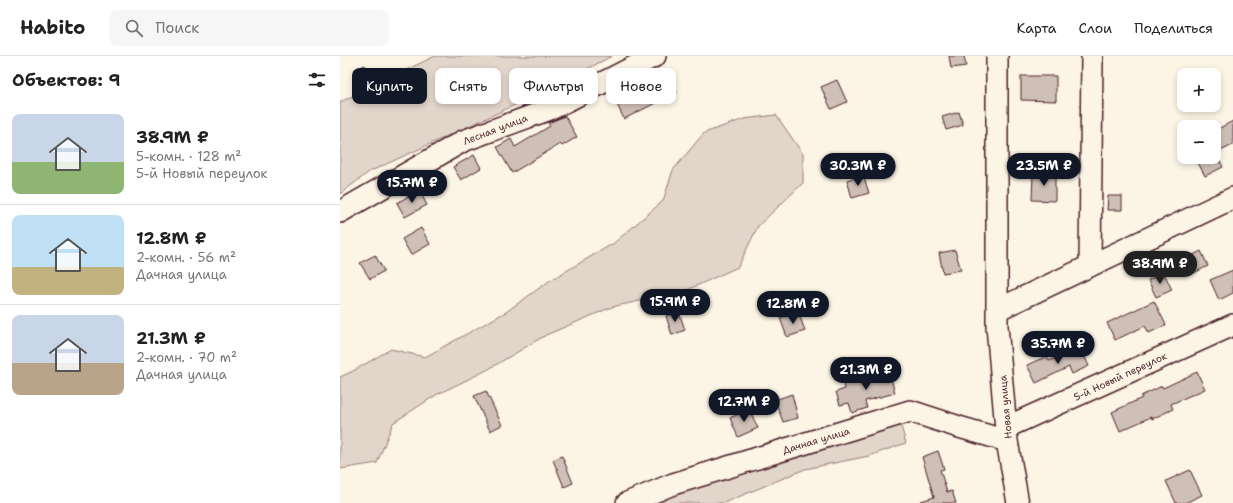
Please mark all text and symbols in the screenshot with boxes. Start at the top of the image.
search box [109,10,389,46]
text: Habito [20,15,85,40]
icon: search [123,17,145,39]
text: Поиск [155,18,199,38]
text: Карта [1016,19,1057,37]
text: Слои [1079,19,1112,37]
text: Поделиться [1134,19,1213,37]
chip: Купить [352,68,427,104]
chip: Снять [435,68,501,104]
chip: Фильтры [509,68,598,104]
chip: Новое [606,68,676,104]
map controls [1177,68,1221,164]
button: + [1177,68,1221,112]
text: Объектов: 9 [12,69,121,91]
icon: filters [306,69,328,91]
street label: Лесная улица [461,111,530,148]
button: − [1177,120,1221,164]
text: 38.9M ₽ [136,126,209,148]
icon: home [44,130,92,178]
text: 5-комн. · 128 m² [136,148,241,165]
pin: 30.3M ₽ [821,153,895,187]
pin: 23.5M ₽ [1007,153,1081,187]
text: 30.3M ₽ [830,157,886,174]
text: 23.5M ₽ [1016,157,1072,174]
text: 5-й Новый переулок [136,165,268,182]
pin: 15.7M ₽ [375,170,449,204]
text: 15.7M ₽ [386,174,438,191]
text: 12.8M ₽ [136,227,207,249]
icon: home [44,231,92,279]
text: 2-комн. · 56 m² [136,249,236,266]
pin: 38.9M ₽ [1123,251,1197,285]
text: 38.9M ₽ [1132,255,1188,272]
text: Дачная улица [136,266,227,283]
pin: 15.9M ₽ [638,289,712,323]
pin: 12.8M ₽ [756,291,830,325]
text: 15.9M ₽ [649,293,701,310]
text: 12.8M ₽ [766,295,820,312]
text: 21.3M ₽ [136,327,206,349]
icon: home [44,331,92,379]
pin: 35.7M ₽ [1021,331,1095,365]
text: 35.7M ₽ [1031,335,1085,352]
text: 2-комн. · 70 m² [136,349,237,366]
street label: 5-й Новый переулок [1072,349,1169,404]
pin: 21.3M ₽ [829,357,903,391]
text: 21.3M ₽ [839,361,893,378]
text: Дачная улица [136,366,227,383]
street label: Новая улица [996,374,1015,439]
pin: 12.7M ₽ [707,389,781,423]
text: 12.7M ₽ [718,393,770,410]
street label: Дачная улица [781,424,852,457]

